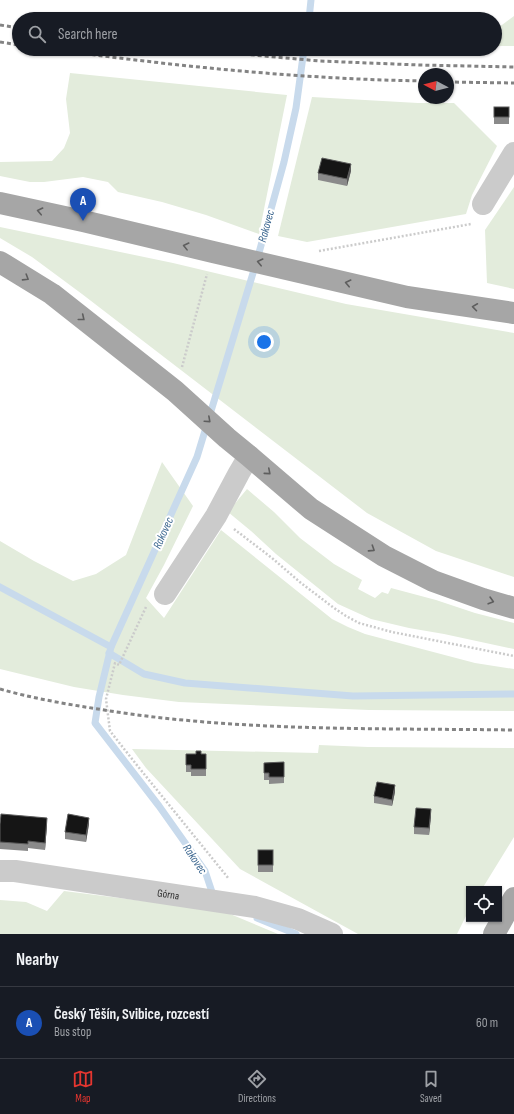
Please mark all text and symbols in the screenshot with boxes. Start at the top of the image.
search box [12,12,502,56]
icon: search [26,23,48,45]
text: Search here [58,25,118,44]
north arrow [418,68,454,104]
pin: A [70,188,96,221]
one-way arrow [36,208,43,216]
water label: Rakovec [255,208,278,244]
one-way arrow [183,242,190,251]
one-way arrow [256,259,263,267]
one-way arrow [22,273,29,281]
one-way arrow [345,279,351,287]
one-way arrow [472,303,479,312]
one-way arrow [78,314,85,321]
your location [254,332,274,352]
one-way arrow [203,416,210,423]
one-way arrow [263,467,271,474]
water label: Rakovec [150,515,177,551]
one-way arrow [368,544,375,551]
one-way arrow [487,596,494,605]
water label: Rakovec [179,841,210,877]
street label: Górna [156,886,180,903]
map controls [466,886,502,922]
button: locate [466,886,502,922]
text: Nearby [16,950,59,970]
text: Český Těšín, Svibice, rozcestí [54,1005,209,1024]
text: A [26,1015,32,1031]
text: 60 m [476,1015,498,1031]
text: Bus stop [54,1024,91,1040]
tab: Map [72,1068,94,1105]
tab: Directions [238,1068,276,1105]
tab: Saved [420,1068,442,1105]

